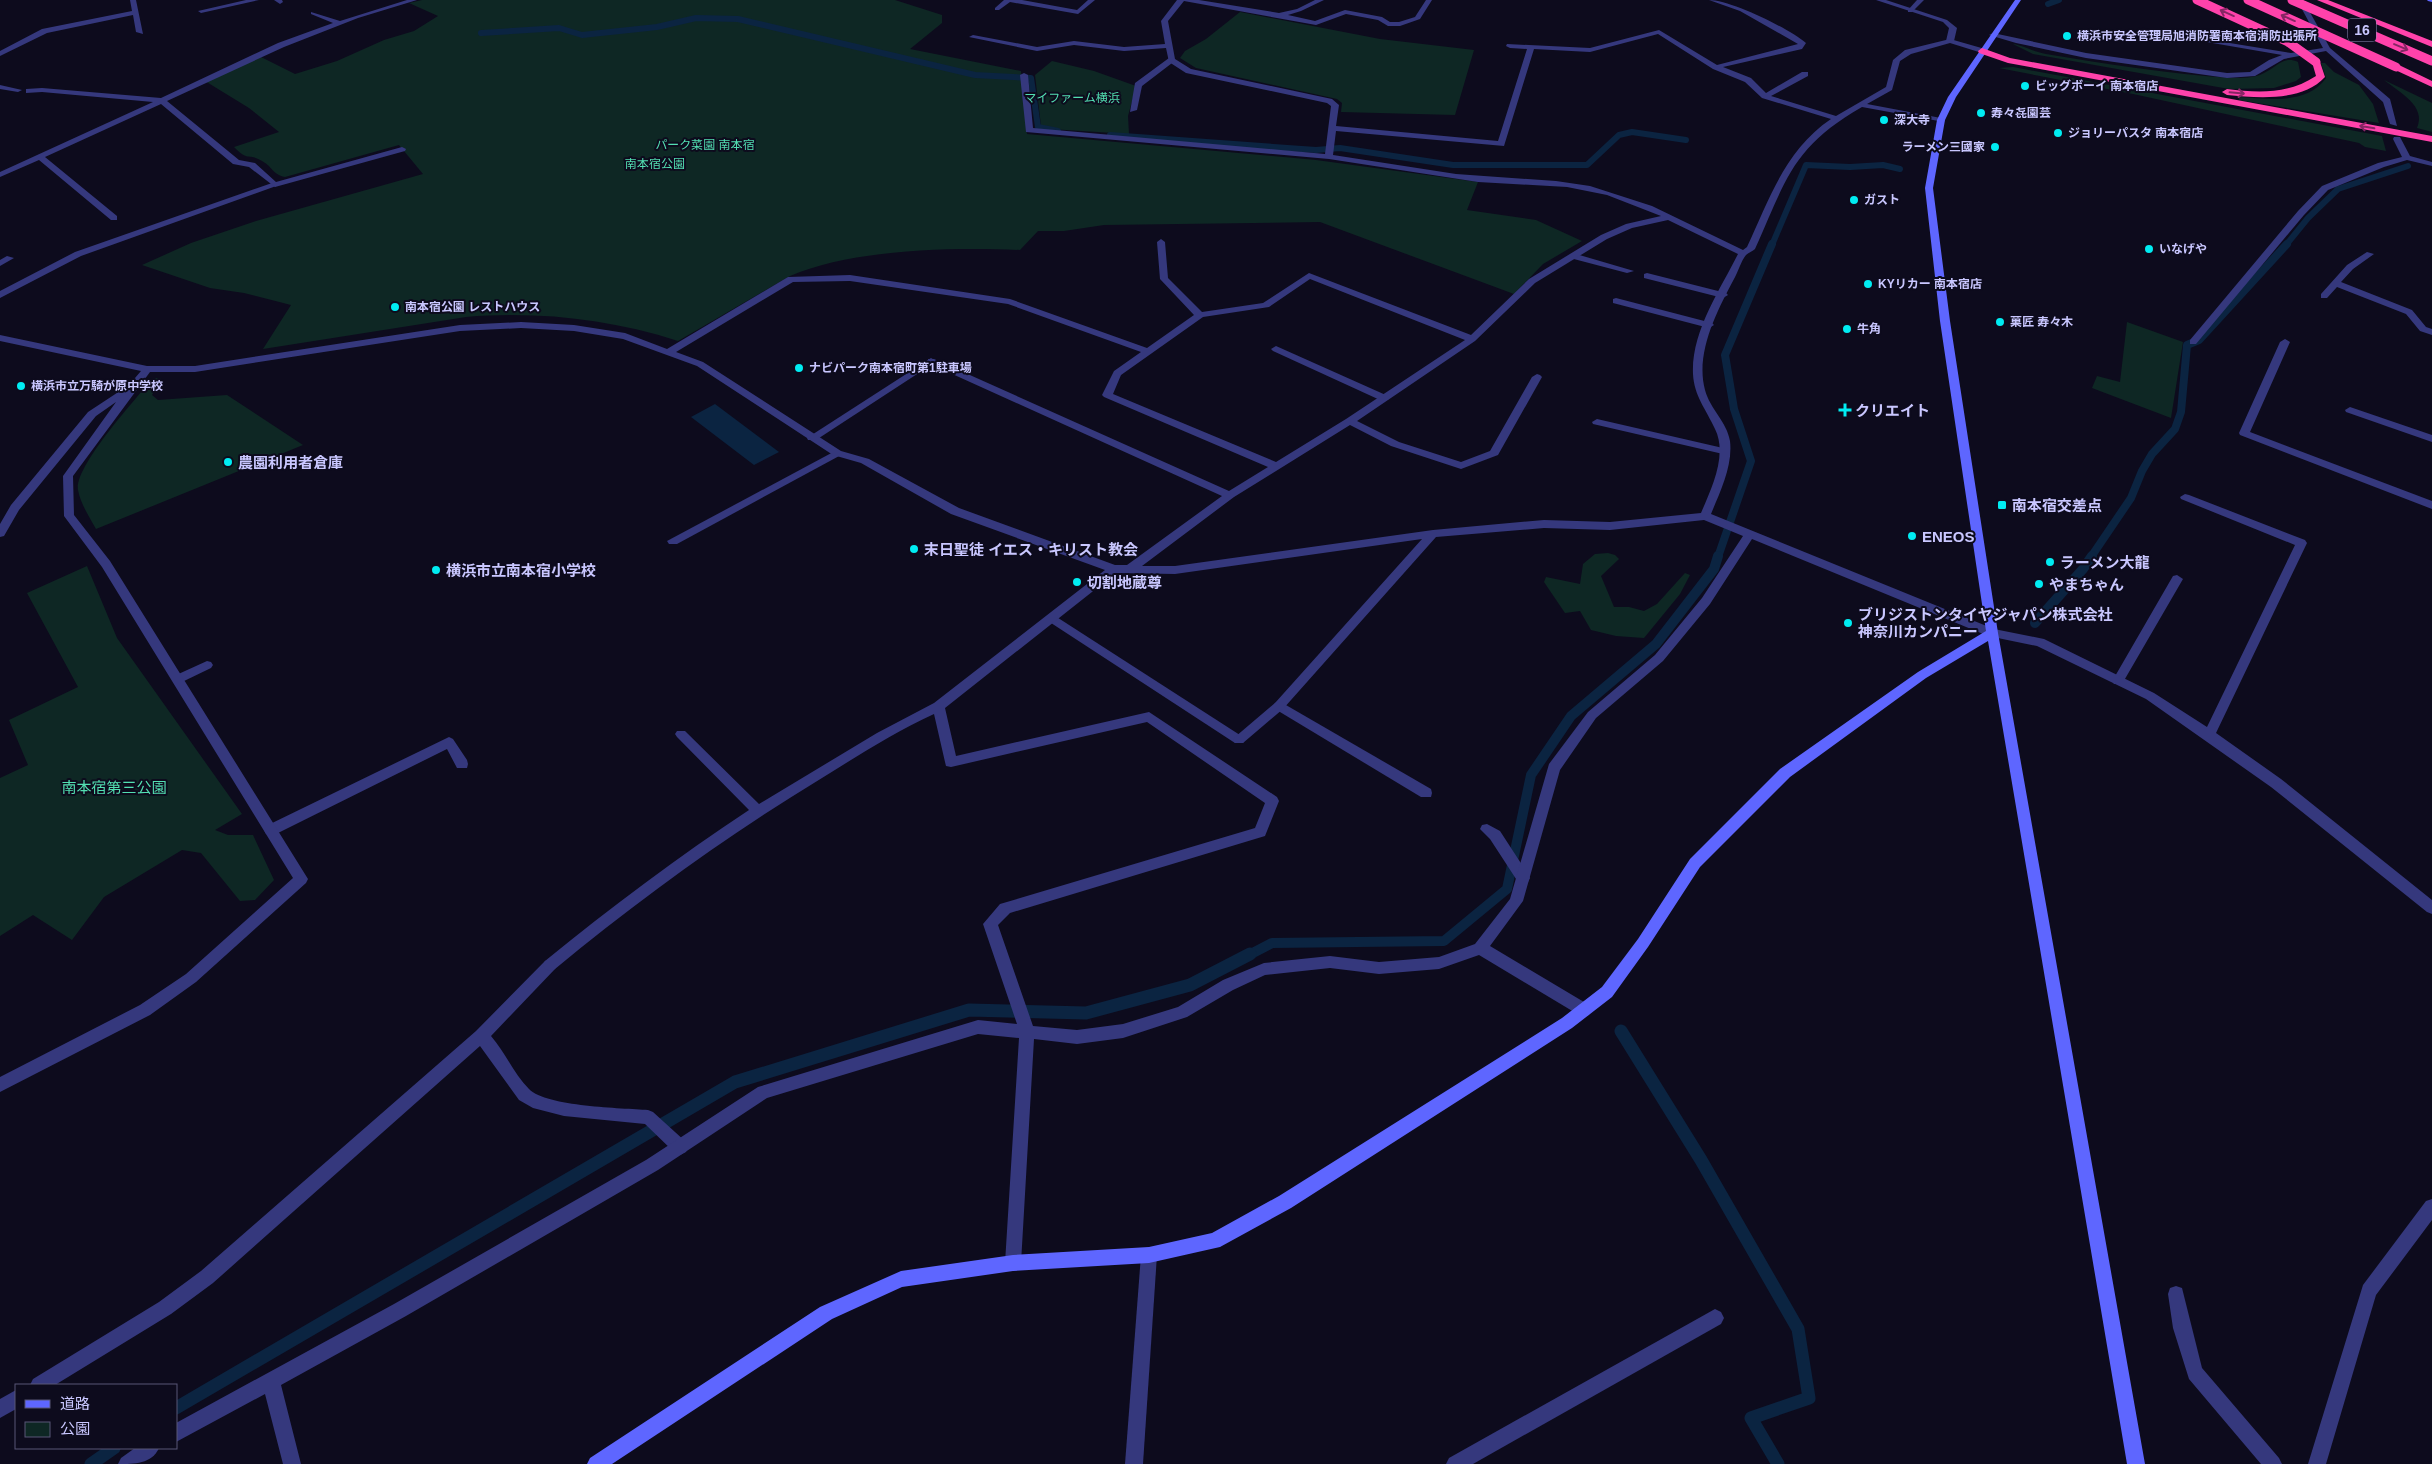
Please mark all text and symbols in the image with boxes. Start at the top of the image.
one-way arrow [2220,8,2235,18]
one-way arrow [2281,13,2296,22]
road number: 16 [2348,18,2376,42]
place label: 横浜市安全管理局旭消防署南本宿消防出張所 [2077,29,2317,43]
marker: 横浜市安全管理局旭消防署南本宿消防出張所 [2061,30,2073,42]
one-way arrow [2393,43,2408,53]
place label: ビッグボーイ 南本宿店 [2035,79,2158,93]
marker: ビッグボーイ 南本宿店 [2019,80,2031,92]
one-way arrow [2229,88,2245,98]
park label: マイファーム横浜 [1024,91,1120,105]
place label: 寿々㐂園芸 [1991,106,2051,120]
marker: 寿々㐂園芸 [1975,107,1987,119]
place label: 深大寺 [1894,113,1930,127]
marker: 深大寺 [1878,114,1890,126]
one-way arrow [2359,121,2375,131]
place label: ジョリーパスタ 南本宿店 [2068,126,2203,140]
marker: ジョリーパスタ 南本宿店 [2052,127,2064,139]
park label: パーク菜園 南本宿 [655,138,755,152]
place label: ラーメン三國家 [1901,140,1985,154]
marker: ラーメン三國家 [1989,141,2001,153]
park label: 南本宿公園 [625,157,685,171]
place label: ガスト [1864,193,1900,207]
marker: ガスト [1848,194,1860,206]
place label: いなげや [2159,242,2207,256]
marker: いなげや [2143,243,2155,255]
place label: KYリカー 南本宿店 [1878,277,1982,291]
marker: KYリカー 南本宿店 [1862,278,1874,290]
place label: 南本宿公園 レストハウス [405,300,540,314]
marker: 南本宿公園 レストハウス [389,301,401,313]
place label: 菓匠 寿々木 [2010,315,2073,329]
marker: 菓匠 寿々木 [1994,316,2006,328]
place label: 牛角 [1857,322,1881,336]
marker: 牛角 [1841,323,1853,335]
place label: ナビパーク南本宿町第1駐車場 [809,361,972,375]
marker: ナビパーク南本宿町第1駐車場 [793,362,805,374]
place label: 横浜市立万騎が原中学校 [31,379,163,393]
marker: 横浜市立万騎が原中学校 [15,380,27,392]
place label: クリエイト [1855,402,1930,419]
marker: クリエイト [1839,404,1851,416]
place label: 農園利用者倉庫 [238,454,343,471]
marker: 農園利用者倉庫 [222,456,234,468]
place label: 南本宿交差点 [2012,497,2102,514]
marker: 南本宿交差点 [1996,499,2008,511]
place label: ENEOS [1922,528,1975,545]
marker: ENEOS [1906,530,1918,542]
place label: 末日聖徒 イエス・キリスト教会 [924,541,1138,558]
marker: 末日聖徒 イエス・キリスト教会 [908,543,920,555]
place label: ラーメン大龍 [2060,554,2149,571]
marker: ラーメン大龍 [2044,556,2056,568]
place label: 横浜市立南本宿小学校 [446,562,596,579]
marker: 横浜市立南本宿小学校 [430,564,442,576]
place label: 切割地蔵尊 [1087,574,1162,591]
marker: 切割地蔵尊 [1071,576,1083,588]
place label: やまちゃん [2049,576,2124,593]
marker: やまちゃん [2033,578,2045,590]
place label: ブリジストンタイヤジャパン株式会社 神奈川カンパニー [1857,606,2113,640]
marker: ブリジストンタイヤジャパン株式会社 神奈川カンパニー [1842,617,1854,629]
park label: 南本宿第三公園 [61,779,167,796]
legend [15,1384,178,1449]
text: 道路 [60,1395,90,1412]
text: 公園 [60,1420,90,1437]

